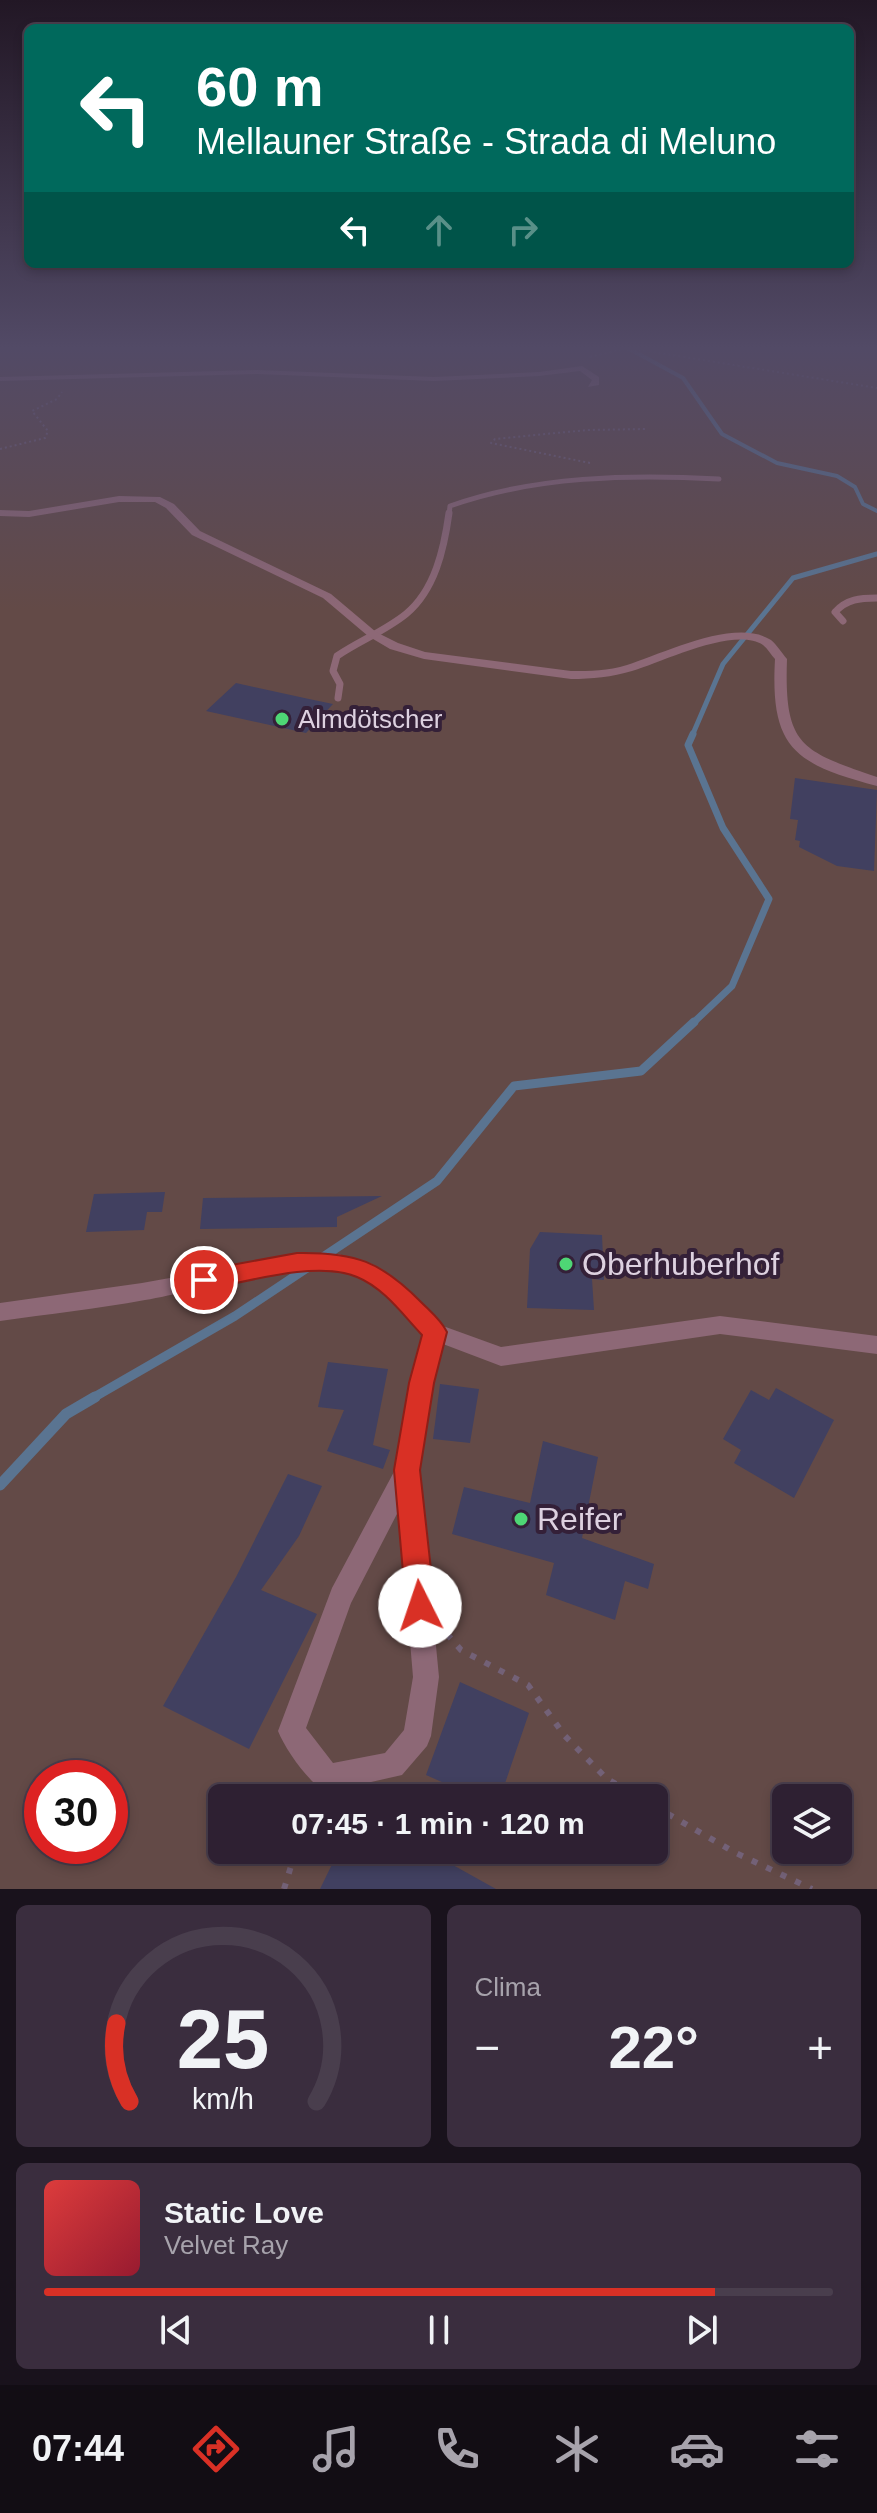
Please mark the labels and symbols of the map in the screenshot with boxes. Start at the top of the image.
place label: Almdötscher [298,704,443,734]
marker: Almdötscher [273,710,291,728]
pin [170,1246,238,1314]
place label: Oberhuberhof [582,1246,780,1282]
marker: Oberhuberhof [557,1255,575,1273]
place label: Reifer [537,1501,623,1537]
marker: Reifer [512,1510,530,1528]
position arrow [378,1564,462,1648]
speed limit sign: 30 [24,1760,128,1864]

